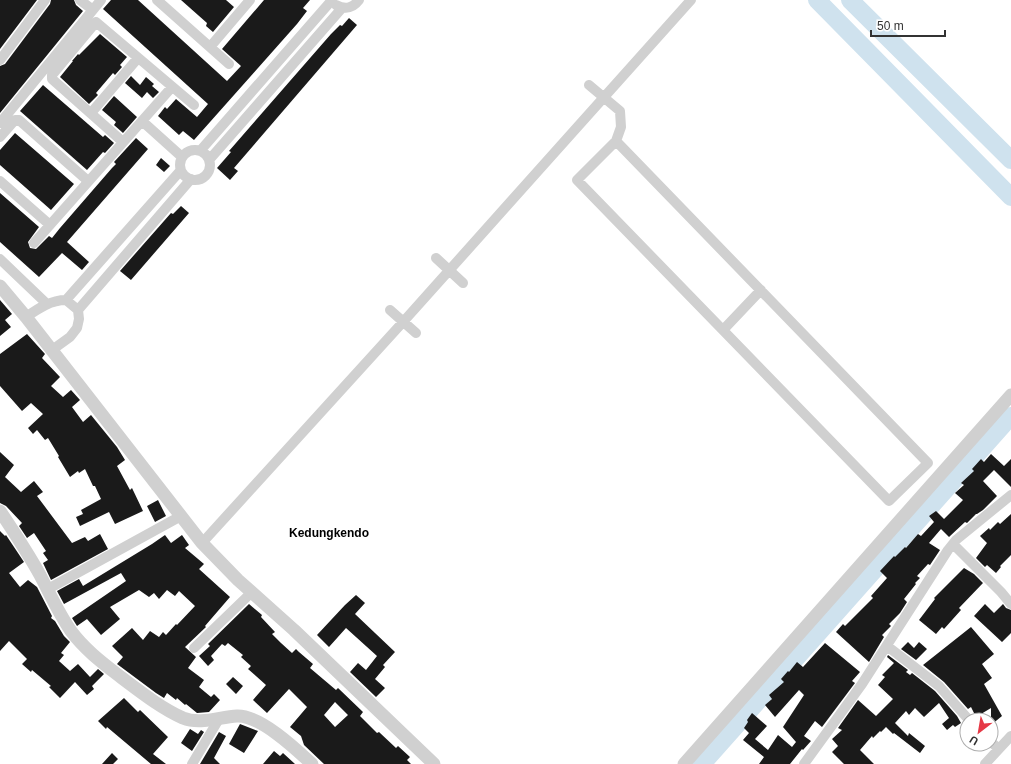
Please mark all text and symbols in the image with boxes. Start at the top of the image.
scale bar [871,12,945,38]
text: 50 m [877,19,904,33]
district label: Kedungkendo [289,526,369,540]
north arrow [959,712,999,752]
text: U [967,733,980,748]

